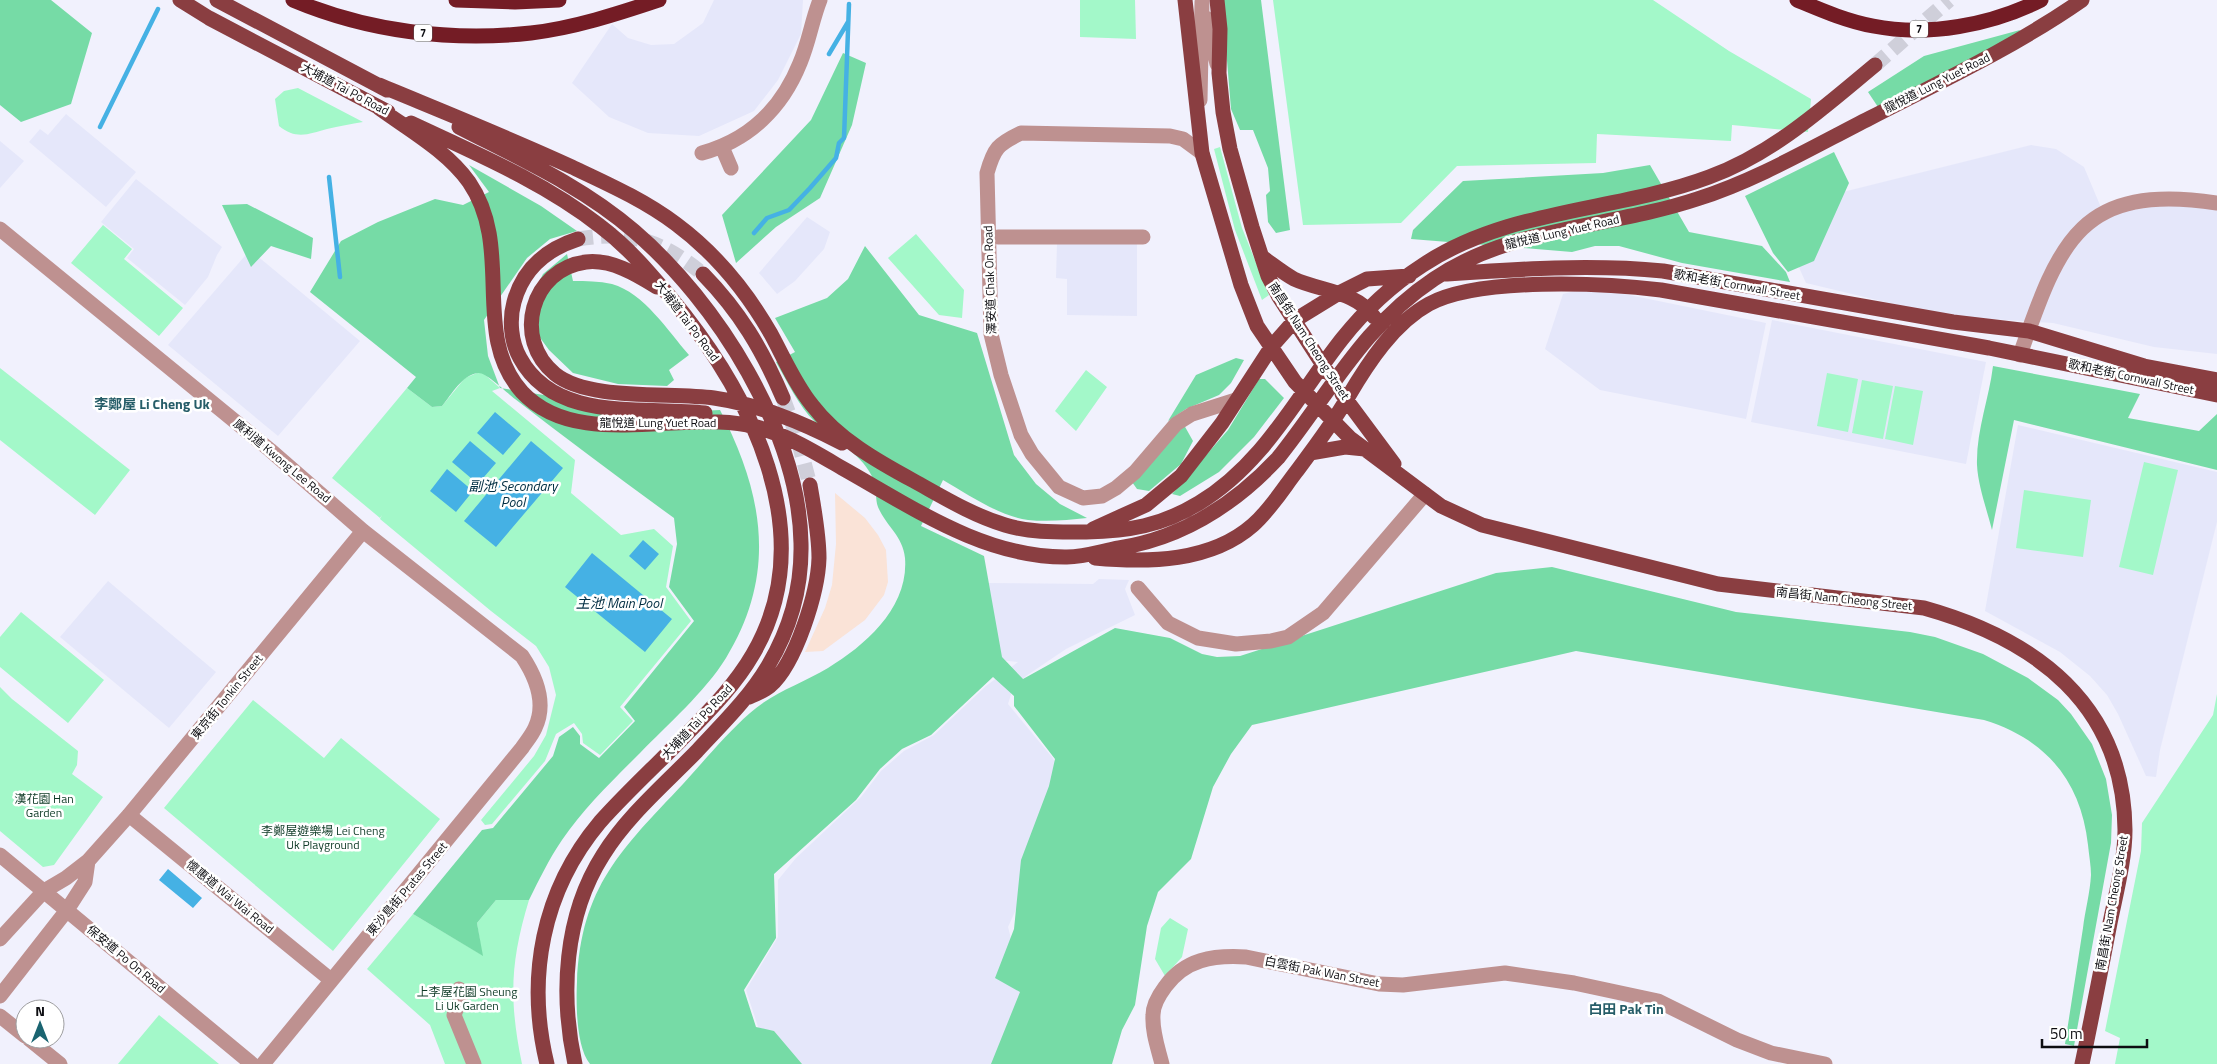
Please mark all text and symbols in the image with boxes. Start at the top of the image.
road number: 7 [1910,20,1928,38]
road number: 7 [414,24,432,42]
street label: 龍悅道 Lung Yuet Road [1880,48,1993,118]
street label: 大埔道 Tai Po Road [298,57,393,120]
street label: 龍悅道 Lung Yuet Road [1503,209,1621,254]
street label: 澤安道 Chak On Road [978,225,1001,335]
street label: 歌和老街 Cornwall Street [1672,264,1803,305]
street label: 大埔道 Tai Po Road [651,276,724,365]
street label: 南昌街 Nam Cheong Street [1264,278,1355,404]
street label: 歌和老街 Cornwall Street [2066,354,2197,399]
district label: 李鄭屋 Li Cheng Uk [94,393,211,414]
street label: 龍悅道 Lung Yuet Road [600,413,716,432]
street label: 廣利道 Kwong Lee Road [229,414,335,507]
water label: 副池 Secondary Pool [469,475,559,512]
street label: 南昌街 Nam Cheong Street [1775,582,1914,615]
water label: 主池 Main Pool [576,592,664,613]
street label: 東京街 Tonkin Street [186,649,268,743]
street label: 大埔道 Tai Po Road [657,680,737,764]
park label: 漢花園 Han Garden [14,789,74,822]
park label: 李鄭屋遊樂場 Lei Cheng Uk Playground [261,821,385,854]
street label: 南昌街 Nam Cheong Street [2090,833,2133,972]
street label: 東沙島街 Pratas Street [362,837,452,940]
street label: 懷惠道 Wai Wai Road [182,855,278,938]
street label: 保安道 Po On Road [83,920,170,997]
street label: 白雲街 Pak Wan Street [1263,951,1382,992]
park label: 上李屋花園 Sheung Li Uk Garden [417,982,517,1015]
district label: 白田 Pak Tin [1588,998,1664,1019]
north arrow [15,999,65,1049]
text: N [35,1000,45,1021]
scale bar [2042,1016,2147,1048]
text: 50 m [2050,1022,2083,1045]

